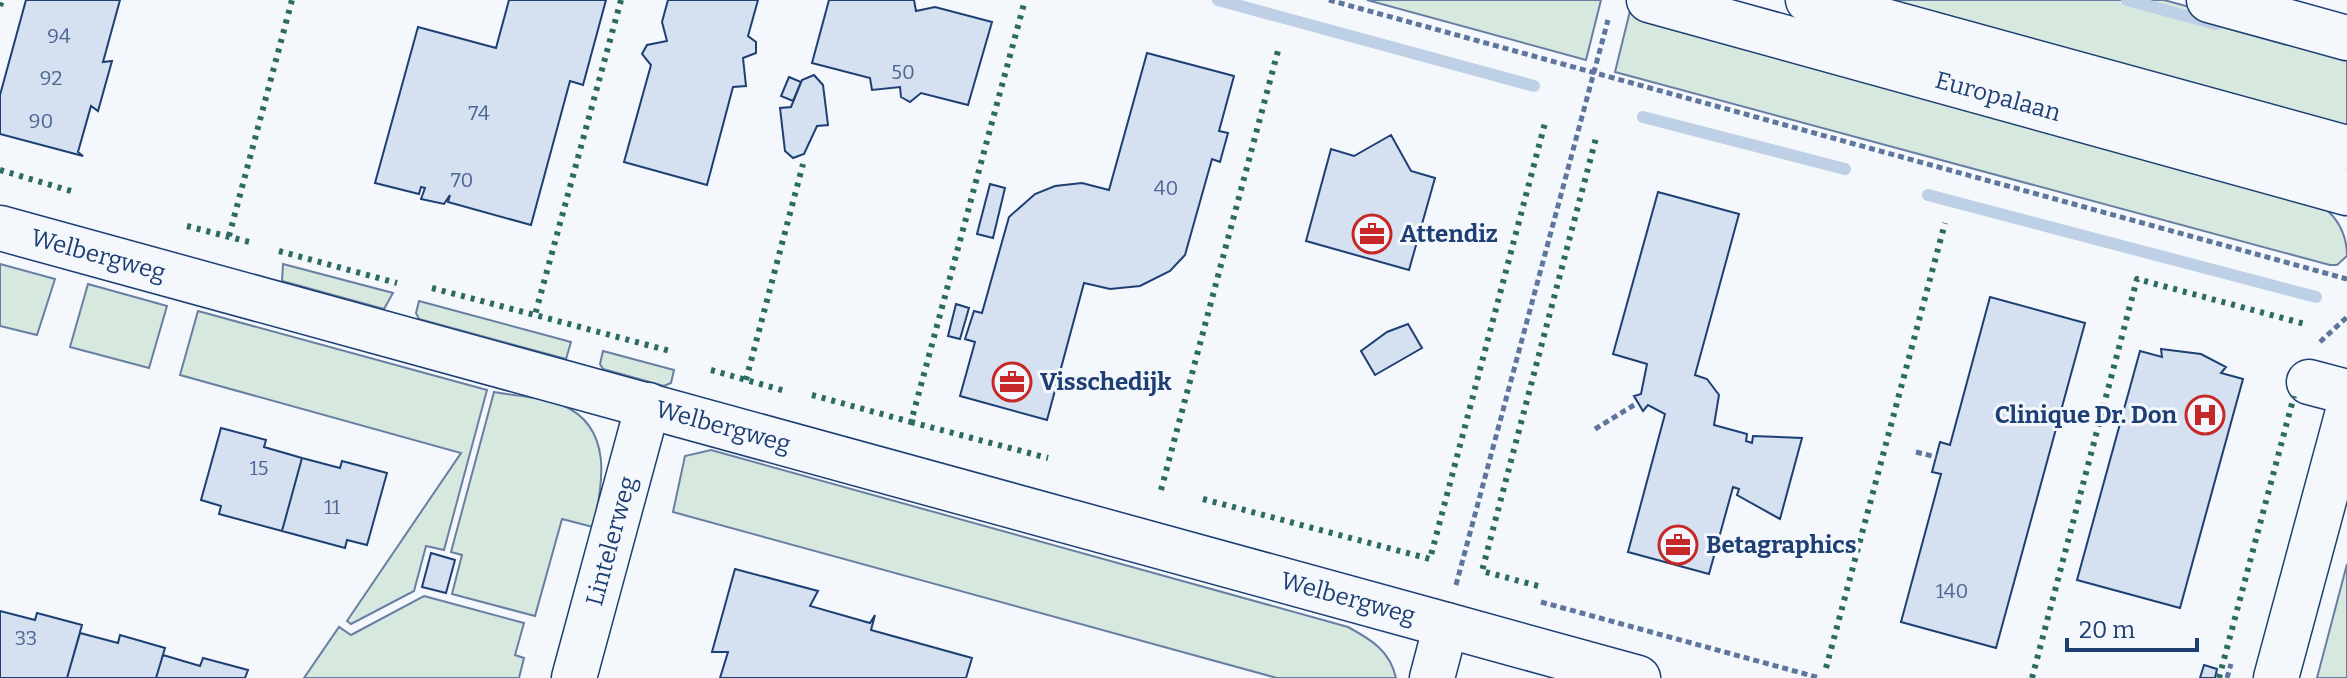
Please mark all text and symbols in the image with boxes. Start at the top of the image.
house number: 94 [47,24,71,48]
house number: 50 [891,60,915,84]
house number: 92 [40,66,62,90]
street label: Europalaan [1932,66,2064,127]
house number: 74 [468,101,490,125]
house number: 90 [29,109,53,133]
house number: 70 [451,168,473,192]
house number: 40 [1154,176,1178,200]
office icon: Attendiz [1351,213,1393,255]
place label: Attendiz [1400,220,1498,248]
street label: Welbergweg [28,223,169,287]
office icon: Visschedijk [991,361,1033,403]
place label: Visschedijk [1040,368,1172,396]
hospital icon: Clinique Dr. Don [2184,394,2226,436]
street label: Welbergweg [653,395,794,458]
place label: Clinique Dr. Don [1995,401,2178,429]
house number: 15 [250,456,268,480]
street label: Lintelerweg [580,473,642,609]
house number: 11 [324,495,340,519]
office icon: Betagraphics [1657,524,1699,566]
place label: Betagraphics [1706,531,1857,559]
street label: Welbergweg [1278,566,1419,630]
house number: 140 [1936,579,1968,603]
scale bar [2067,602,2197,652]
text: 20 m [2079,616,2135,644]
house number: 33 [15,626,37,650]

